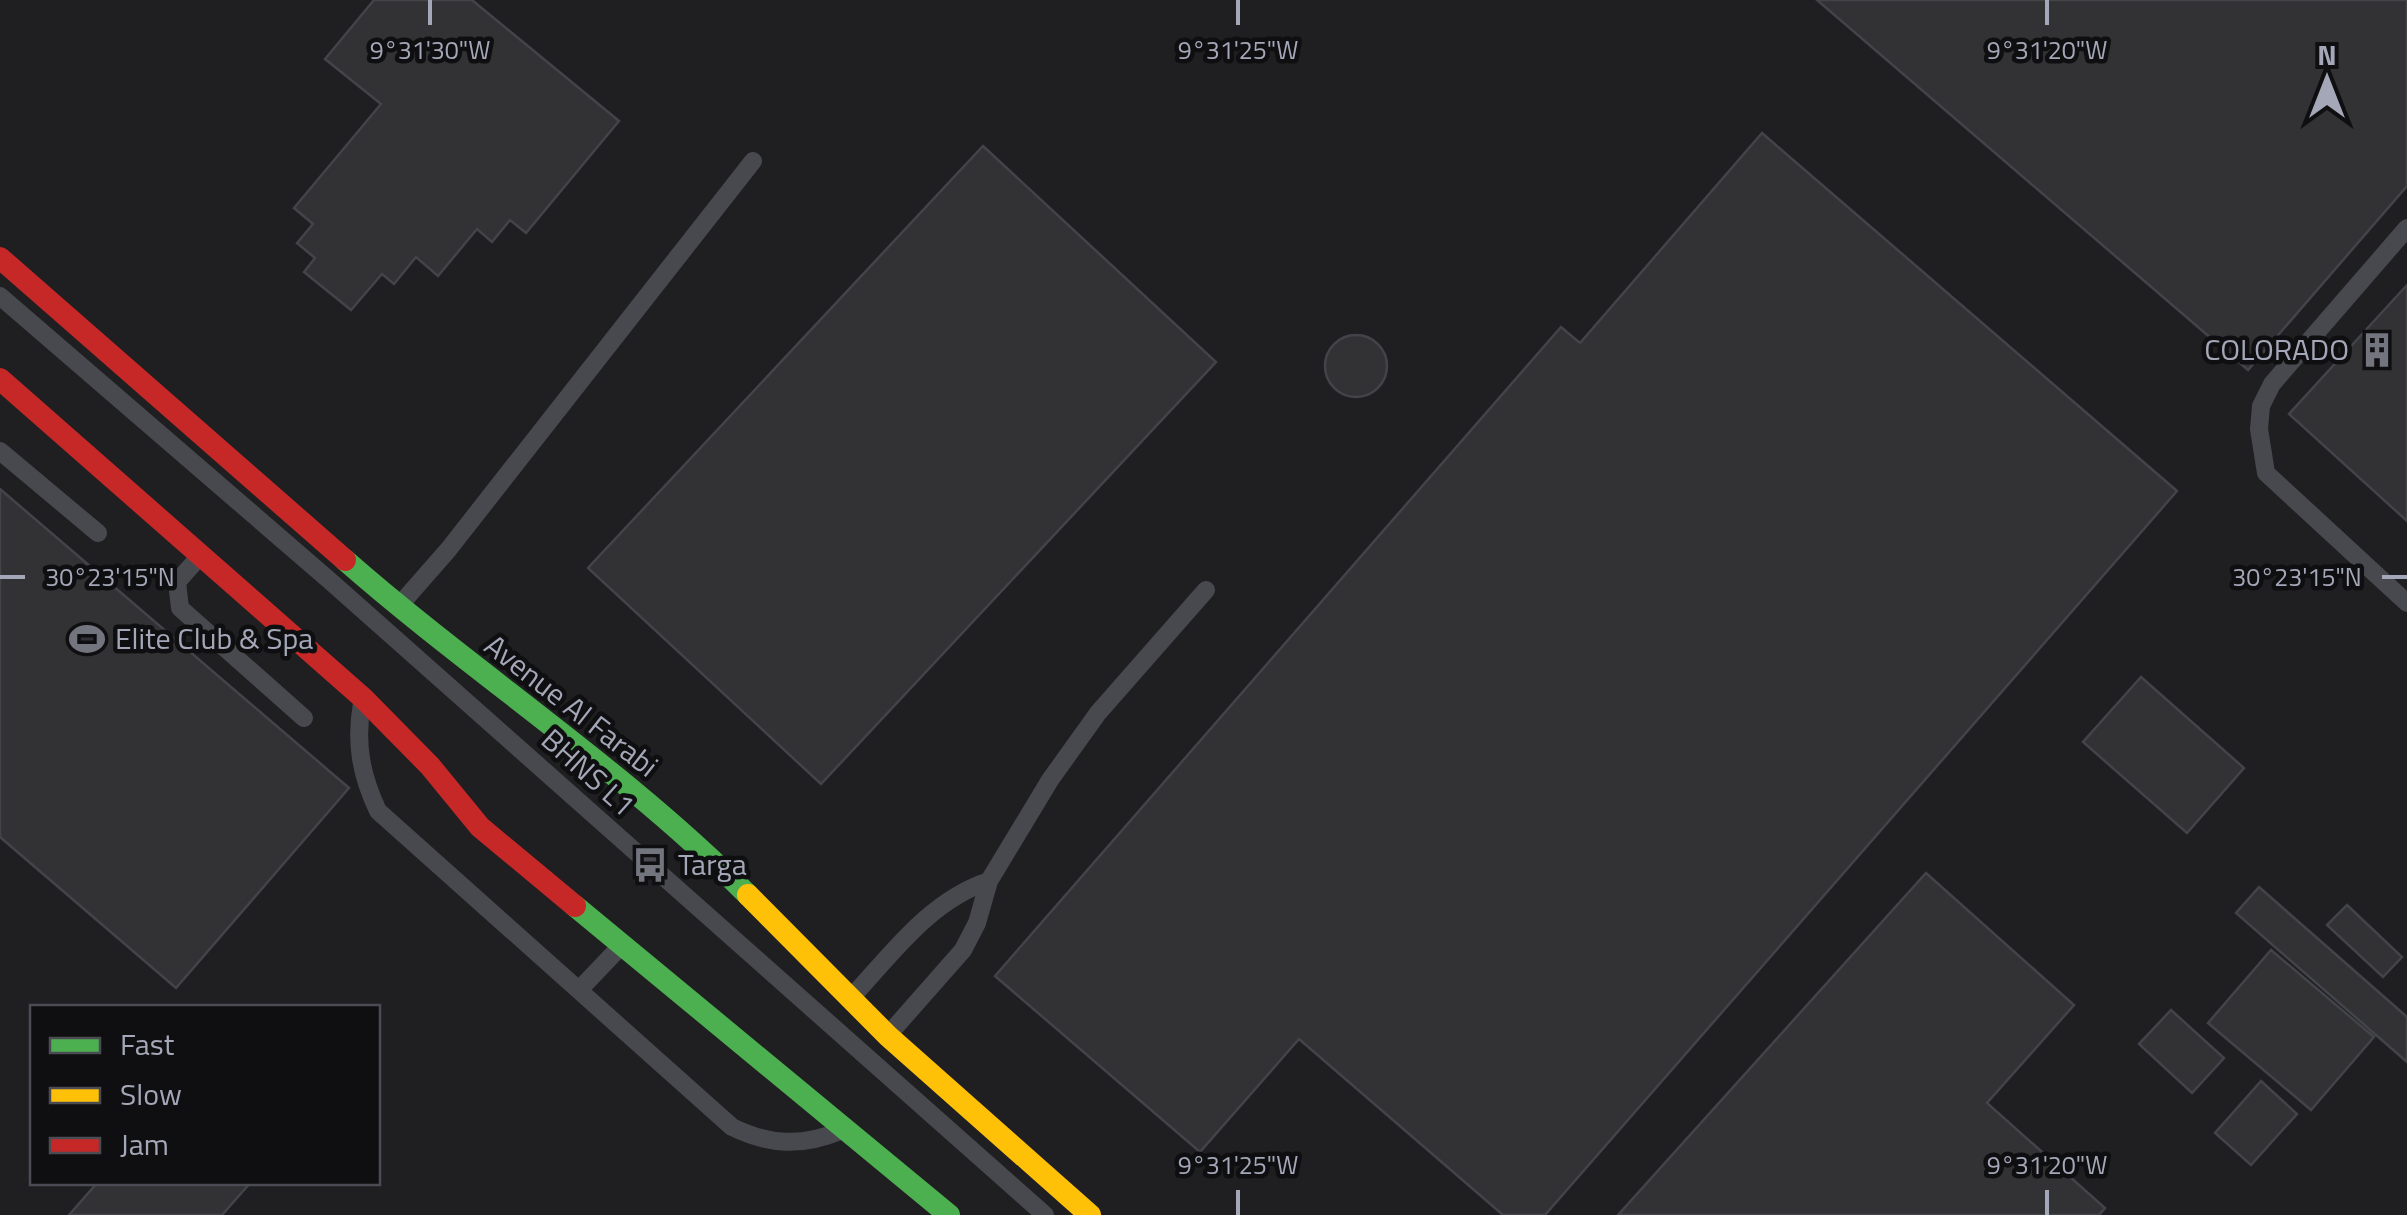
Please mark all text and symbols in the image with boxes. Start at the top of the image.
north arrow [2277,30,2377,130]
text: 9°31'30"W [370,31,490,69]
text: 9°31'25"W [1178,31,1298,69]
text: 9°31'20"W [1987,31,2107,69]
text: N [2317,33,2337,76]
place label: COLORADO [2204,326,2349,372]
building icon: COLORADO [2358,331,2396,369]
text: 30°23'15"N [45,558,175,596]
text: 30°23'15"N [2232,558,2362,596]
place label: Elite Club & Spa [115,615,313,661]
sports icon: Elite Club & Spa [68,620,106,658]
street label: Avenue Al Farabi [475,623,668,788]
street label: BHNS L1 [531,717,646,827]
place label: Targa [678,841,747,887]
bus stop icon: Targa [631,846,669,884]
legend [30,1005,380,1185]
text: Fast [120,1021,175,1067]
text: Slow [120,1071,182,1117]
text: Jam [120,1121,169,1167]
text: 9°31'25"W [1178,1146,1298,1184]
text: 9°31'20"W [1987,1146,2107,1184]

